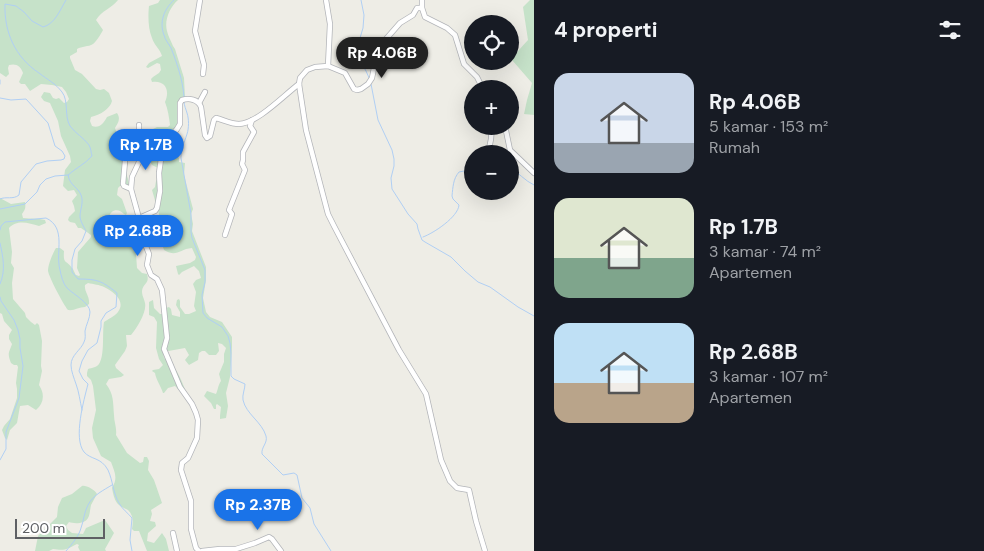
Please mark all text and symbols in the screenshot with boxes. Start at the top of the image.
map controls [464,15,519,200]
button: locate [464,15,519,70]
text: 4 properti [554,16,657,44]
icon: filters [936,16,964,44]
pin: Rp 4.06B [330,36,434,79]
text: Rp 4.06B [347,42,417,63]
button: + [464,80,519,135]
text: Rp 4.06B [709,88,801,116]
icon: home [594,93,654,153]
text: 5 kamar · 153 m² [709,116,828,137]
pin: Rp 1.7B [100,128,192,171]
text: Rp 1.7B [120,134,172,155]
text: Rumah [709,137,760,158]
button: − [464,145,519,200]
text: Rp 1.7B [709,213,778,241]
pin: Rp 2.68B [86,214,190,257]
icon: home [594,218,654,278]
text: Rp 2.68B [104,220,172,241]
text: 3 kamar · 74 m² [709,241,821,262]
text: Apartemen [709,262,792,283]
text: Rp 2.68B [709,338,798,366]
icon: home [594,343,654,403]
text: 3 kamar · 107 m² [709,366,828,387]
text: Apartemen [709,387,792,408]
pin: Rp 2.37B [206,488,310,531]
text: Rp 2.37B [225,494,291,515]
scale bar [15,516,105,539]
text: 200 m [22,519,65,537]

